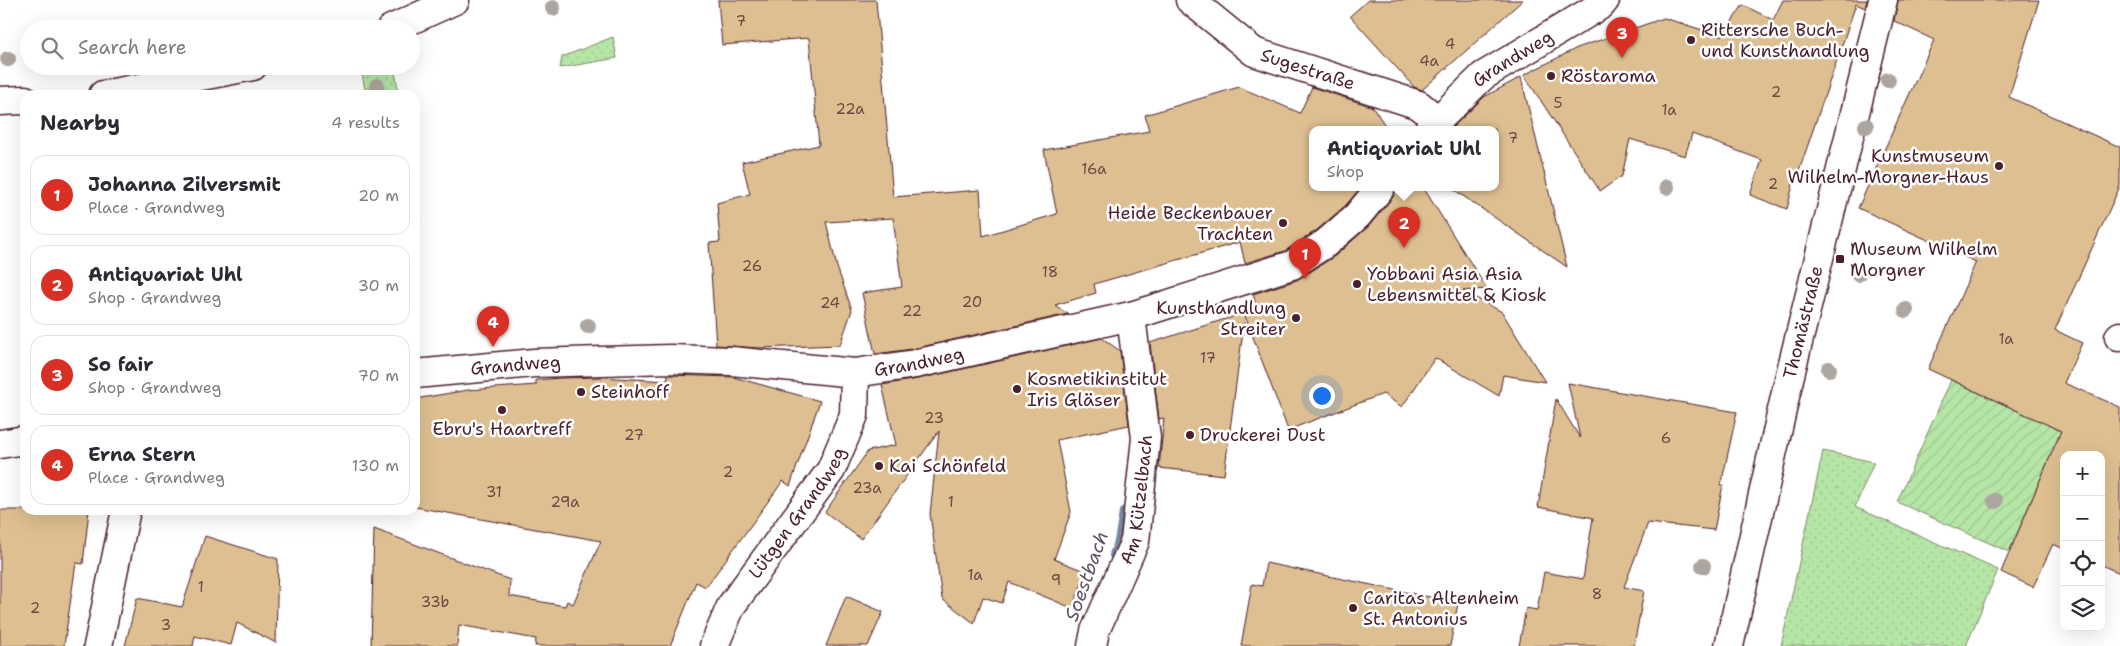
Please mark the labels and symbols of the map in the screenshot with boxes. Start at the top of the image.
house number: 7 [736,11,746,31]
pin: 3 [1606,17,1638,58]
place label: Rittersche Buch- und Kunsthandlung [1701,18,1870,63]
street label: Grandweg [1467,25,1558,92]
house number: 4 [1445,34,1455,54]
marker: Rittersche Buch- und Kunsthandlung [1685,34,1697,46]
street label: Sugestraße [1258,43,1358,96]
house number: 4a [1419,51,1439,71]
place label: Röstaroma [1561,64,1656,88]
marker: Röstaroma [1545,70,1557,82]
house number: 2 [1771,82,1781,102]
house number: 5 [1553,93,1563,113]
house number: 22a [835,99,865,119]
house number: 1a [1661,100,1677,120]
house number: 7 [1508,128,1518,148]
place label: Kunstmuseum Wilhelm-Morgner-Haus [1788,144,1989,189]
house number: 16a [1081,159,1107,179]
marker: Kunstmuseum Wilhelm-Morgner-Haus [1993,160,2005,172]
house number: 2 [1768,174,1778,194]
place label: Heide Beckenbauer Trachten [1108,201,1273,246]
pin: 2 [1388,207,1420,248]
marker: Heide Beckenbauer Trachten [1277,217,1289,229]
place label: Museum Wilhelm Morgner [1850,237,1998,282]
pin: 1 [1289,238,1321,279]
marker: Museum Wilhelm Morgner [1834,253,1846,265]
house number: 26 [742,256,762,276]
house number: 18 [1042,262,1058,282]
place label: Yobbani Asia Asia Lebensmittel & Kiosk [1367,262,1547,307]
street label: Thomästraße [1777,263,1829,381]
marker: Yobbani Asia Asia Lebensmittel & Kiosk [1351,278,1363,290]
house number: 20 [962,292,982,312]
house number: 24 [820,293,840,313]
place label: Kunsthandlung Streiter [1156,296,1286,341]
house number: 22 [902,301,922,321]
pin: 4 [477,306,509,347]
marker: Kunsthandlung Streiter [1290,312,1302,324]
house number: 1a [1998,329,2014,349]
street label: Grandweg [872,342,966,382]
house number: 17 [1200,348,1216,368]
street label: Grandweg [469,350,561,381]
place label: Kosmetikinstitut Iris Gläser [1027,367,1167,412]
place label: Steinhoff [591,380,670,404]
marker: Kosmetikinstitut Iris Gläser [1011,383,1023,395]
your location [1309,383,1335,409]
marker: Steinhoff [575,386,587,398]
marker: Ebru's Haartreff [496,404,508,416]
house number: 23 [924,408,944,428]
place label: Ebru's Haartreff [432,417,572,441]
place label: Druckerei Dust [1200,423,1326,447]
house number: 27 [624,425,644,445]
house number: 6 [1661,428,1671,448]
marker: Druckerei Dust [1184,429,1196,441]
street label: Am Kützelbach [1114,433,1158,568]
street label: Lütgen Grandweg [743,444,851,584]
place label: Kai Schönfeld [889,454,1006,478]
marker: Kai Schönfeld [873,460,885,472]
house number: 2 [723,462,733,482]
house number: 23a [852,478,882,498]
house number: 31 [486,482,502,502]
house number: 29a [550,492,580,512]
house number: 1 [948,492,954,512]
water label: Soestbach [1059,528,1114,625]
house number: 1a [967,565,983,585]
house number: 9 [1051,570,1061,590]
house number: 1 [198,577,204,597]
house number: 8 [1592,584,1602,604]
place label: Caritas Altenheim St. Antonius [1363,586,1519,631]
house number: 33b [421,592,449,612]
house number: 2 [30,598,40,618]
marker: Caritas Altenheim St. Antonius [1347,602,1359,614]
house number: 3 [161,615,171,635]

